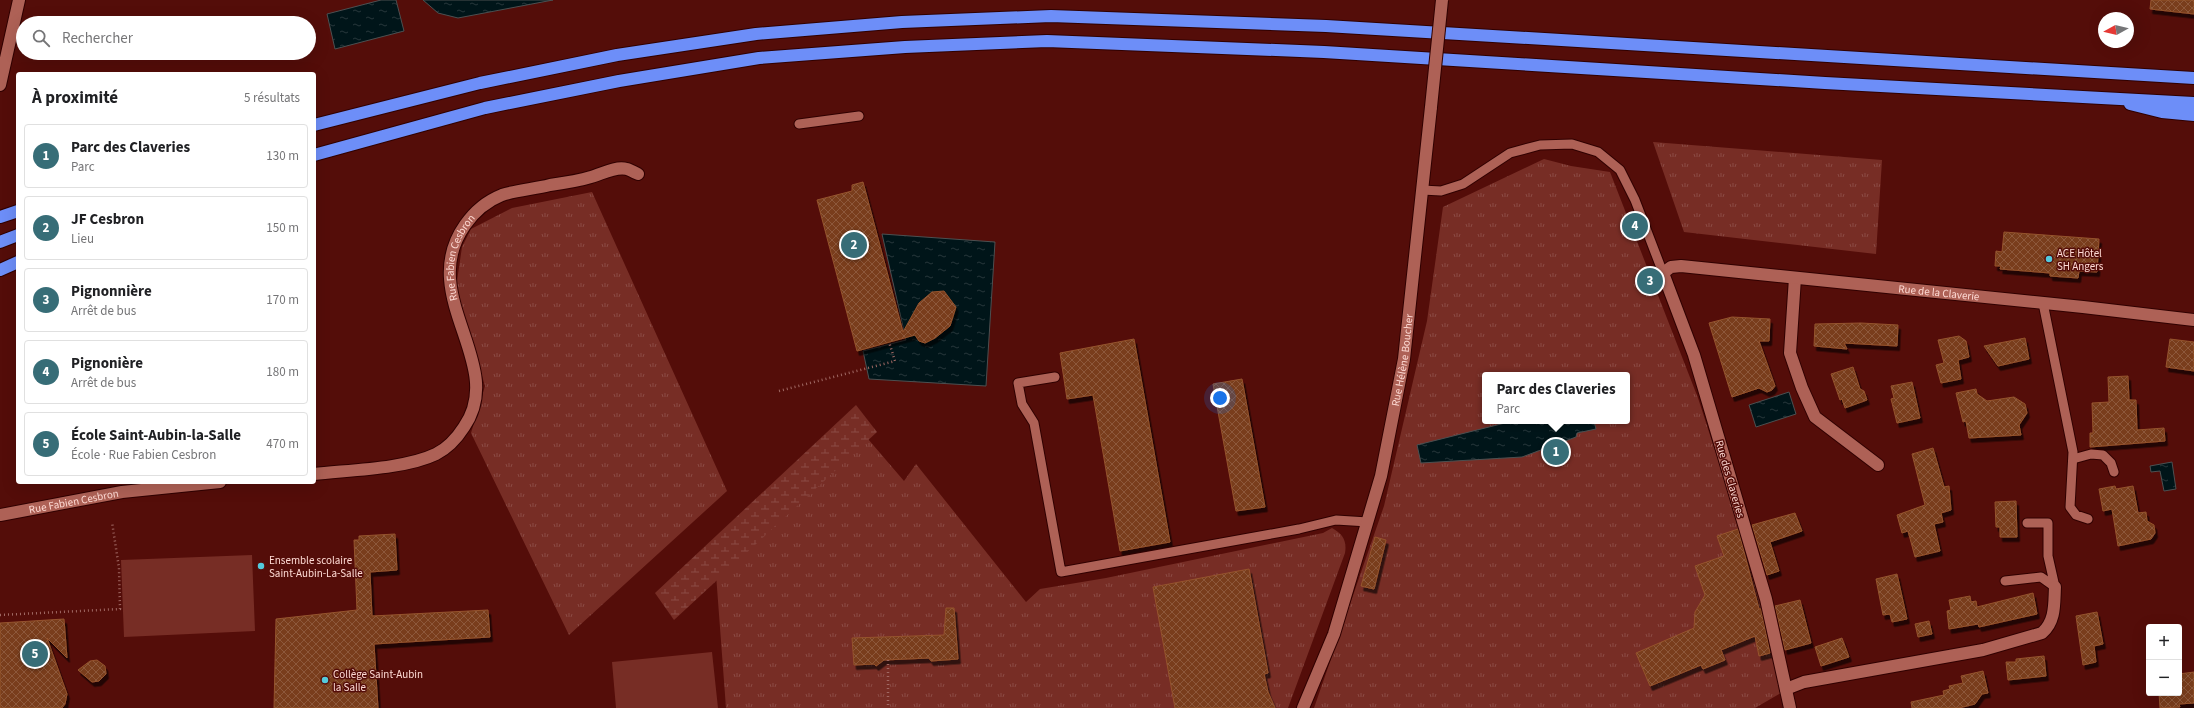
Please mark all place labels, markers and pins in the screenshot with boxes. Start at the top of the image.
pin: 4 [1622,211,1648,241]
pin: 2 [841,230,867,260]
place label: ACE Hôtel SH Angers [2057,246,2104,274]
marker: ACE Hôtel SH Angers [2044,254,2054,264]
pin: 3 [1637,266,1663,296]
pin: 1 [1543,437,1569,467]
place label: Ensemble scolaire Saint-Aubin-La-Salle [269,553,363,581]
marker: Ensemble scolaire Saint-Aubin-La-Salle [256,561,266,571]
pin: 5 [22,639,48,669]
place label: Collège Saint-Aubin la Salle [333,667,423,695]
marker: Collège Saint-Aubin la Salle [320,675,330,685]

